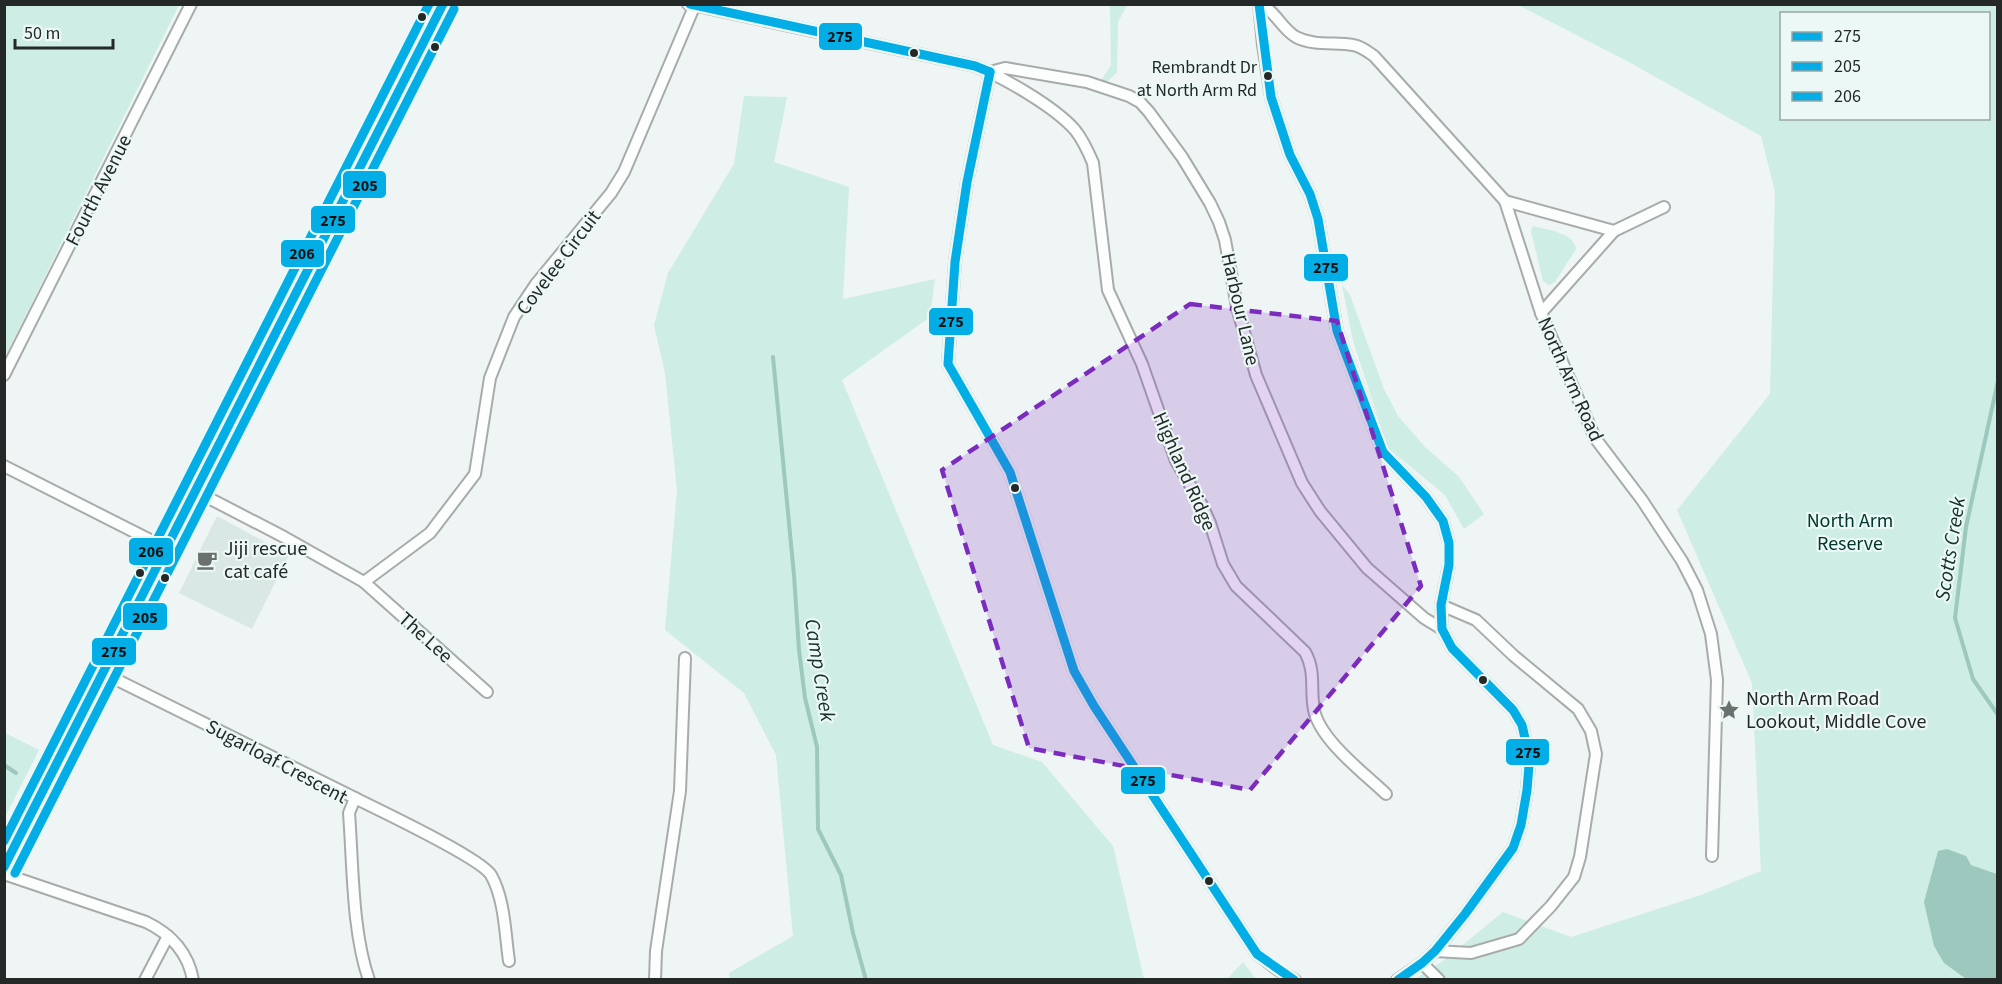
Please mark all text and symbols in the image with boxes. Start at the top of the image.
unlabelled marker [416,11,428,23]
scale bar [15,12,112,50]
legend [1780,12,1990,120]
text: 50 m [24,21,60,46]
line badge: 275 [818,22,863,51]
text: 275 [1834,24,1861,49]
text: 275 [827,26,853,48]
unlabelled marker [429,41,441,53]
unlabelled marker [908,47,920,59]
text: 205 [1834,54,1861,79]
place label: Rembrandt Dr at North Arm Rd [1137,55,1258,103]
marker: Rembrandt Dr at North Arm Rd [1262,70,1274,82]
text: 206 [1834,84,1861,109]
street label: Fourth Avenue [59,130,139,251]
line badge: 205 [342,170,387,199]
text: 205 [352,175,378,197]
street label: Covelee Circuit [510,204,608,321]
line badge: 275 [310,205,356,234]
text: 275 [320,210,346,232]
line badge: 206 [280,239,325,268]
text: 206 [289,243,315,265]
street label: Harbour Lane [1214,250,1267,368]
line badge: 275 [1303,253,1349,282]
text: 275 [1313,257,1339,279]
line badge: 275 [928,307,974,336]
text: 275 [938,311,964,333]
street label: North Arm Road [1530,313,1610,446]
street label: Highland Ridge [1145,408,1223,535]
unlabelled marker [1009,482,1021,494]
water label: Scotts Creek [1927,494,1973,603]
park label: North Arm Reserve [1807,507,1893,558]
place label: Jiji rescue cat café [224,535,307,586]
line badge: 206 [128,537,174,566]
text: 206 [138,541,164,563]
cafe icon: Jiji rescue cat café [195,548,219,572]
unlabelled marker [134,567,146,579]
unlabelled marker [159,572,171,584]
line badge: 205 [122,602,168,631]
street label: The Lee [392,606,459,670]
text: 205 [132,607,158,629]
water label: Camp Creek [797,616,843,725]
line badge: 275 [91,637,137,666]
text: 275 [101,641,127,663]
unlabelled marker [1477,674,1489,686]
place label: North Arm Road Lookout, Middle Cove [1746,685,1926,736]
place icon: North Arm Road Lookout, Middle Cove [1717,698,1741,722]
street label: Sugarloaf Crescent [201,713,352,811]
line badge: 275 [1505,738,1550,766]
text: 275 [1515,742,1541,764]
line badge: 275 [1120,766,1166,795]
text: 275 [1130,770,1156,792]
unlabelled marker [1203,875,1215,887]

